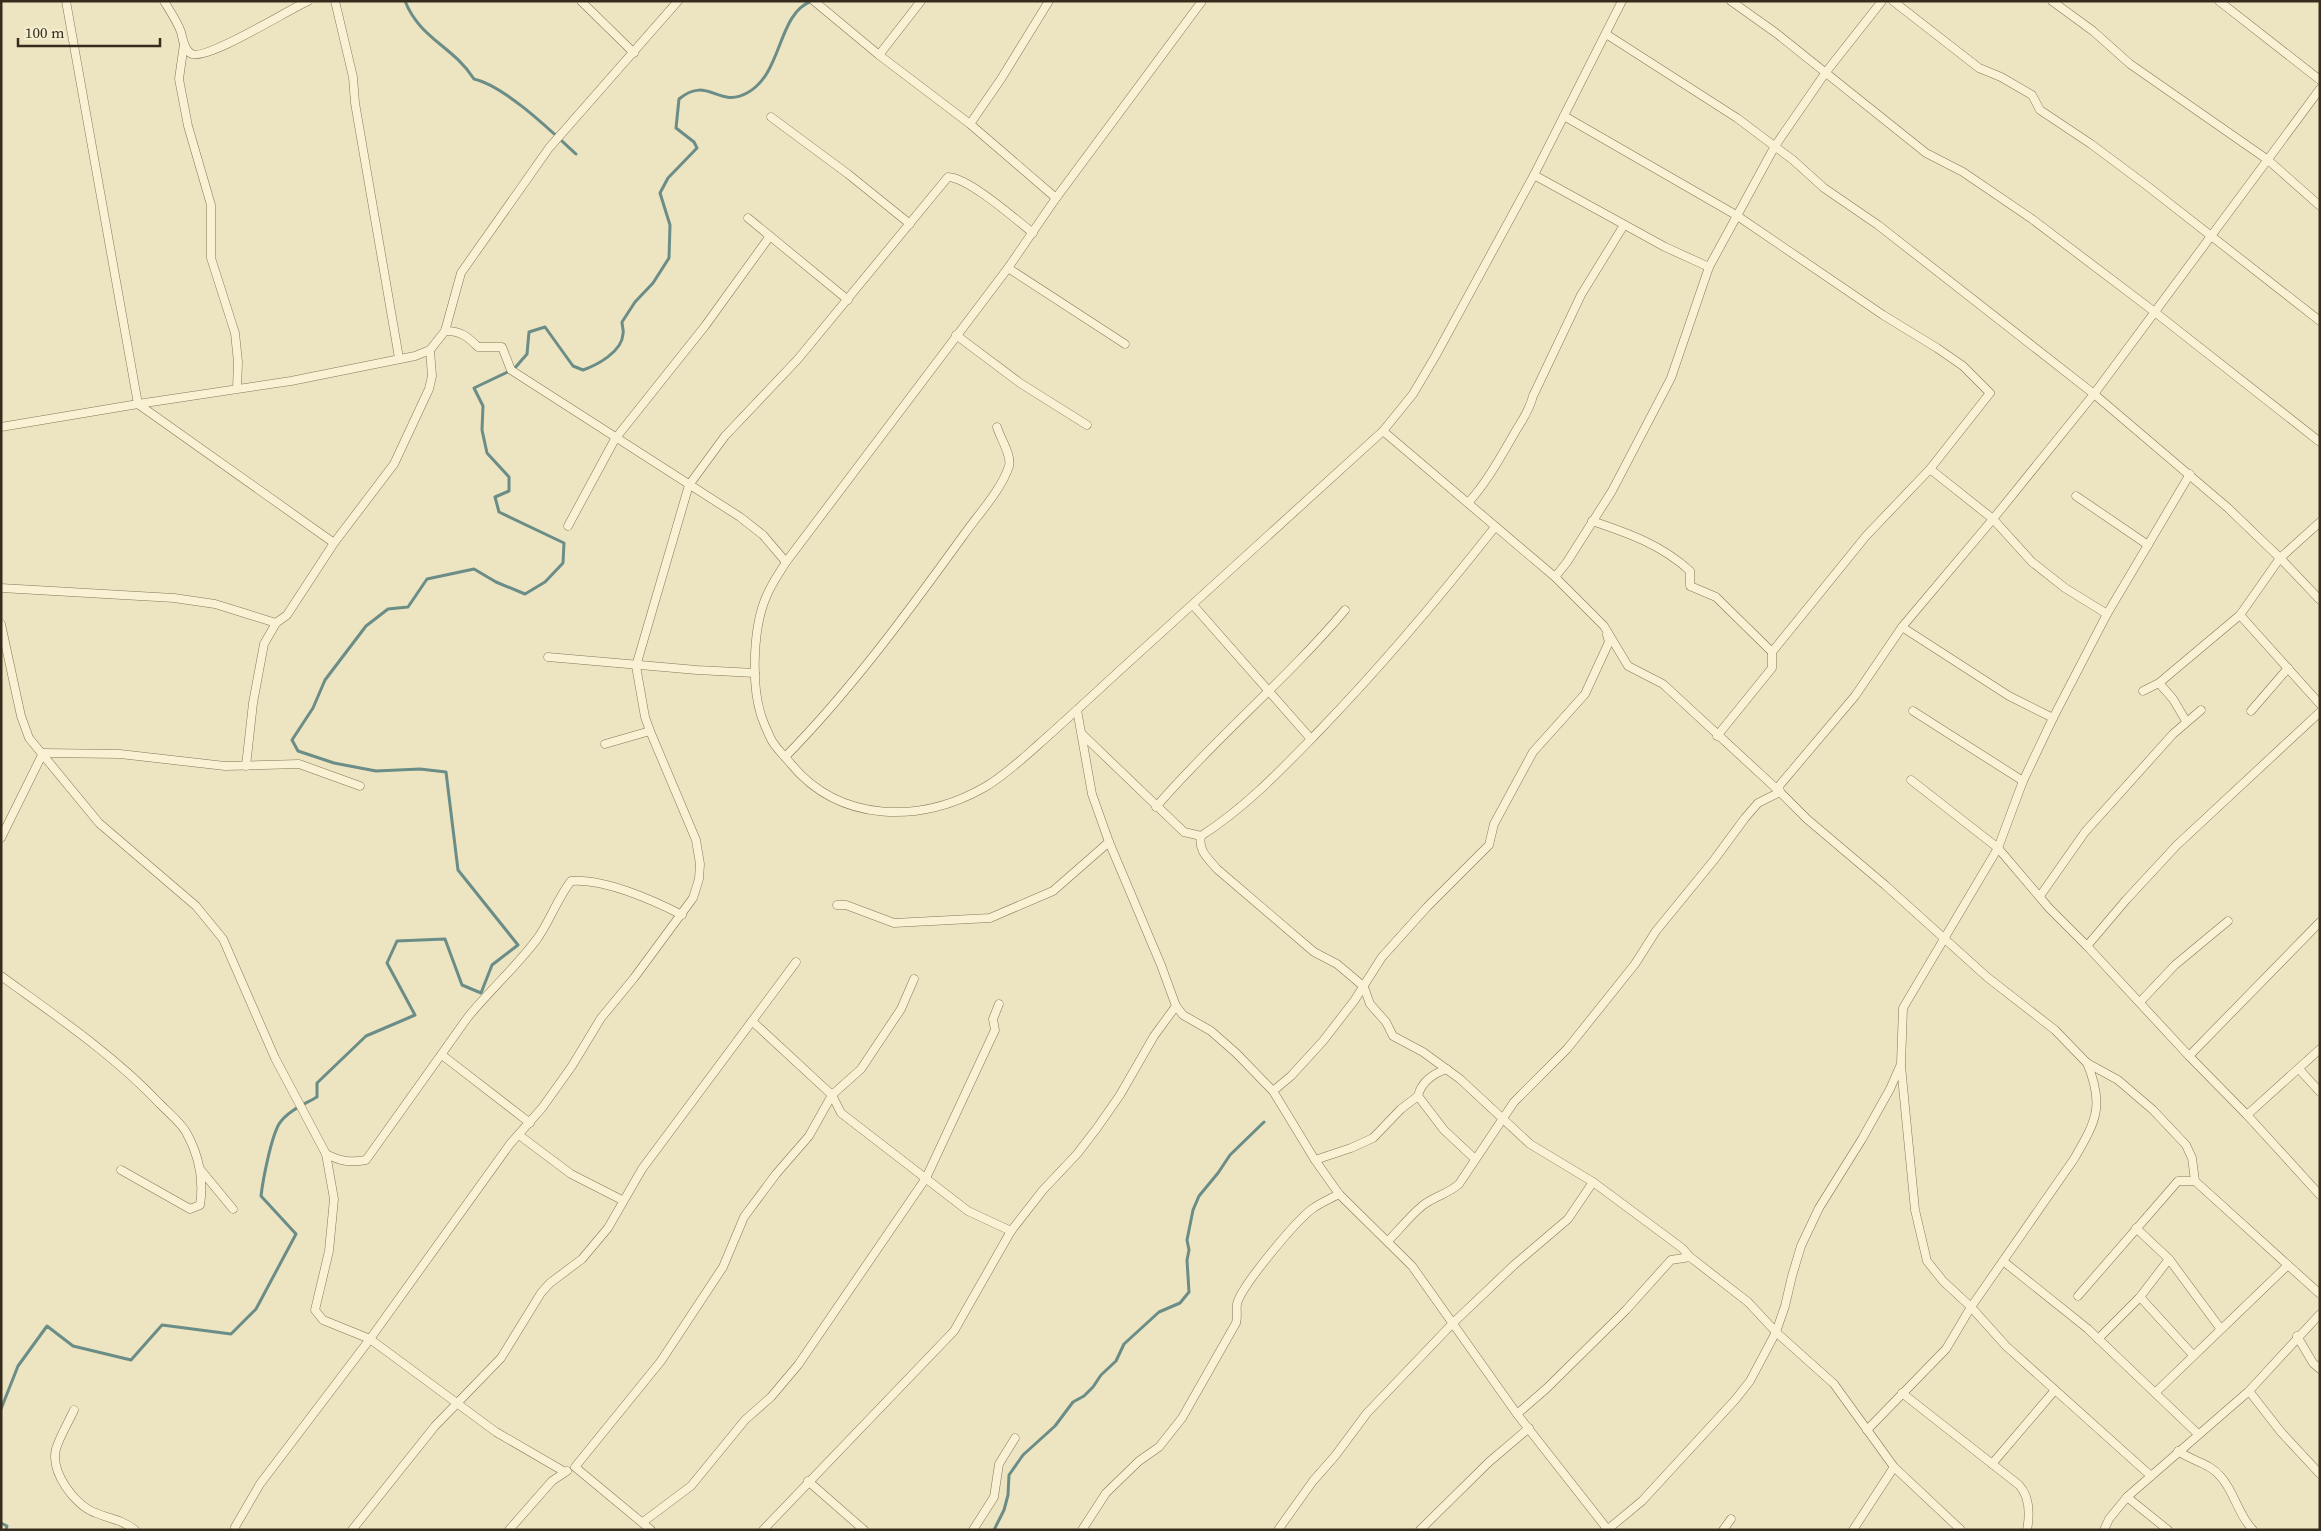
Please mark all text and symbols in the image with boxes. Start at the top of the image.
scale bar [18,15,160,47]
text: 100 m [25,22,65,43]

